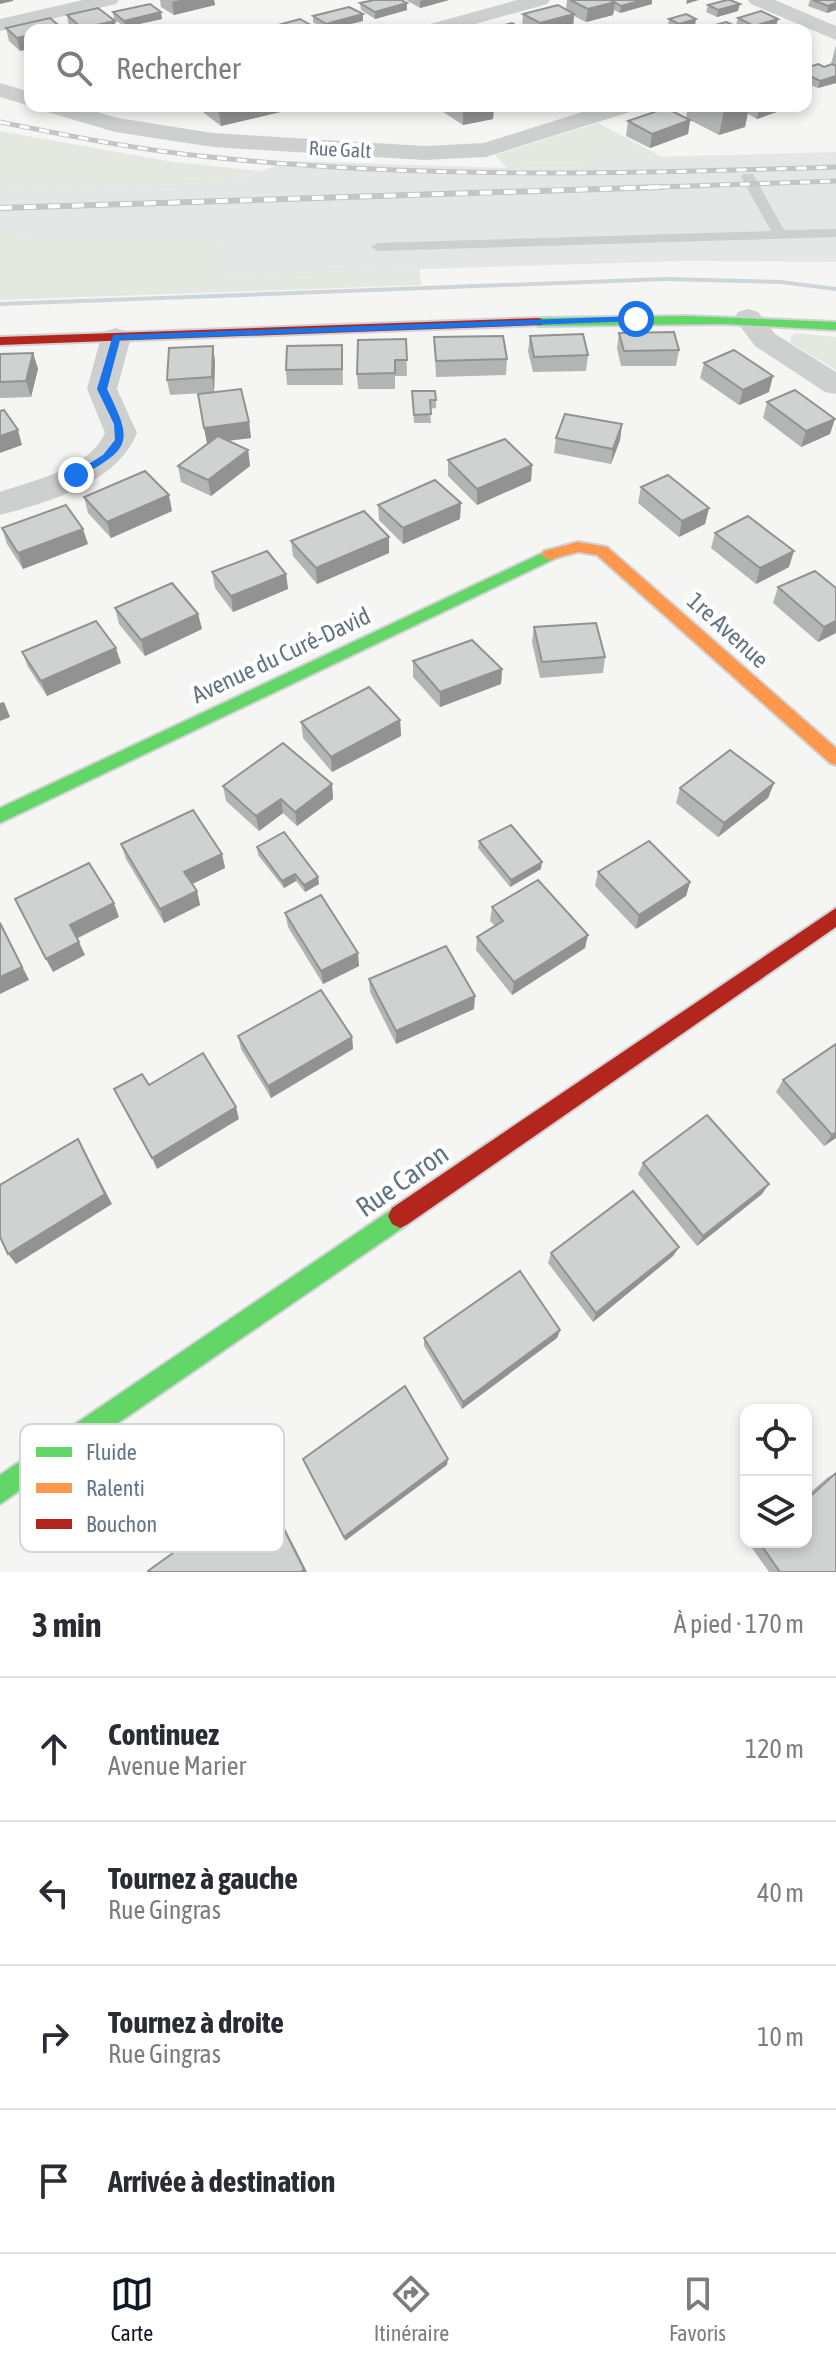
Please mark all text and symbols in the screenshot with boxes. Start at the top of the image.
search box [24,24,812,112]
icon: search [52,46,96,90]
text: Rechercher [116,51,241,85]
street label: Rue Galt [308,136,372,162]
route start [618,301,654,337]
route end [58,457,94,493]
street label: 1re Avenue [682,587,774,673]
street label: Avenue du Curé-David [188,602,374,708]
street label: Rue Caron [350,1137,454,1223]
map controls [740,1404,812,1548]
button: locate [740,1404,812,1476]
legend [20,1424,284,1552]
text: Fluide [86,1439,137,1465]
text: Ralenti [86,1475,145,1501]
button: layers [740,1476,812,1548]
text: Bouchon [86,1511,157,1537]
text: 3 min [32,1605,101,1644]
text: À pied · 170 m [674,1609,804,1639]
text: Continuez [108,1717,219,1751]
icon: ahead [32,1727,76,1771]
text: 120 m [745,1734,804,1764]
text: Avenue Marier [108,1751,246,1781]
text: Tournez à gauche [108,1861,298,1895]
icon: left [32,1871,76,1915]
text: 40 m [757,1878,804,1908]
text: Rue Gingras [108,1895,221,1925]
text: Tournez à droite [108,2005,284,2039]
icon: right [32,2015,76,2059]
text: 10 m [757,2022,804,2052]
text: Rue Gingras [108,2039,221,2069]
icon: arrive [32,2159,76,2203]
text: Arrivée à destination [108,2164,335,2198]
tab: Carte [110,2272,154,2346]
tab: Itinéraire [374,2272,449,2346]
tab: Favoris [669,2272,726,2346]

